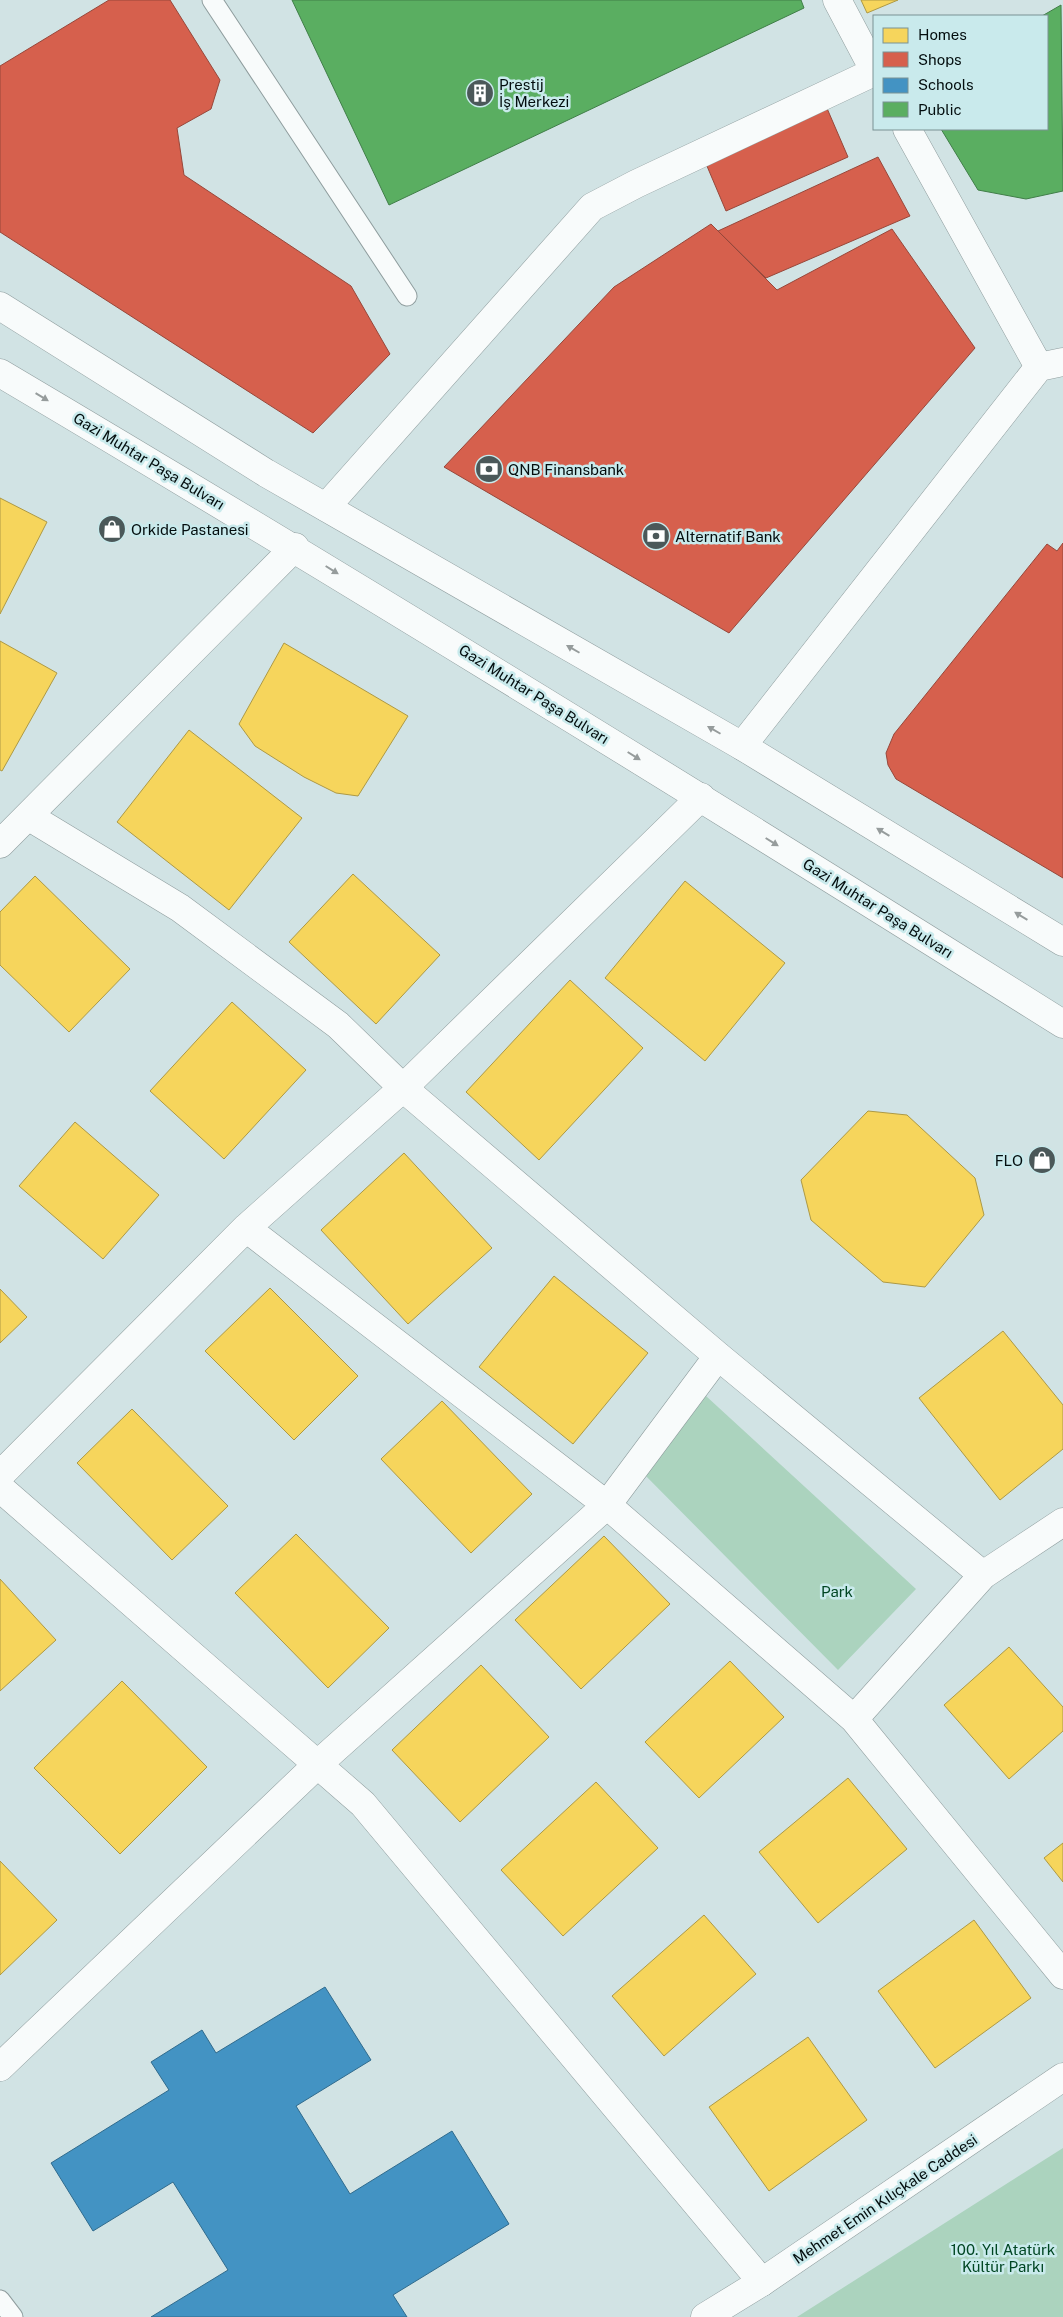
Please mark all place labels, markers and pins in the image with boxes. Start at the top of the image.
place label: Prestij İş Merkezi [499,76,569,110]
building icon: Prestij İş Merkezi [465,78,495,108]
bank icon: QNB Finansbank [474,454,504,484]
place label: QNB Finansbank [508,461,624,478]
shop icon: Orkide Pastanesi [97,514,127,544]
place label: Orkide Pastanesi [131,521,248,538]
bank icon: Alternatif Bank [641,521,671,551]
place label: Alternatif Bank [675,528,781,545]
shop icon: FLO [1027,1145,1057,1175]
place label: FLO [995,1152,1023,1169]

